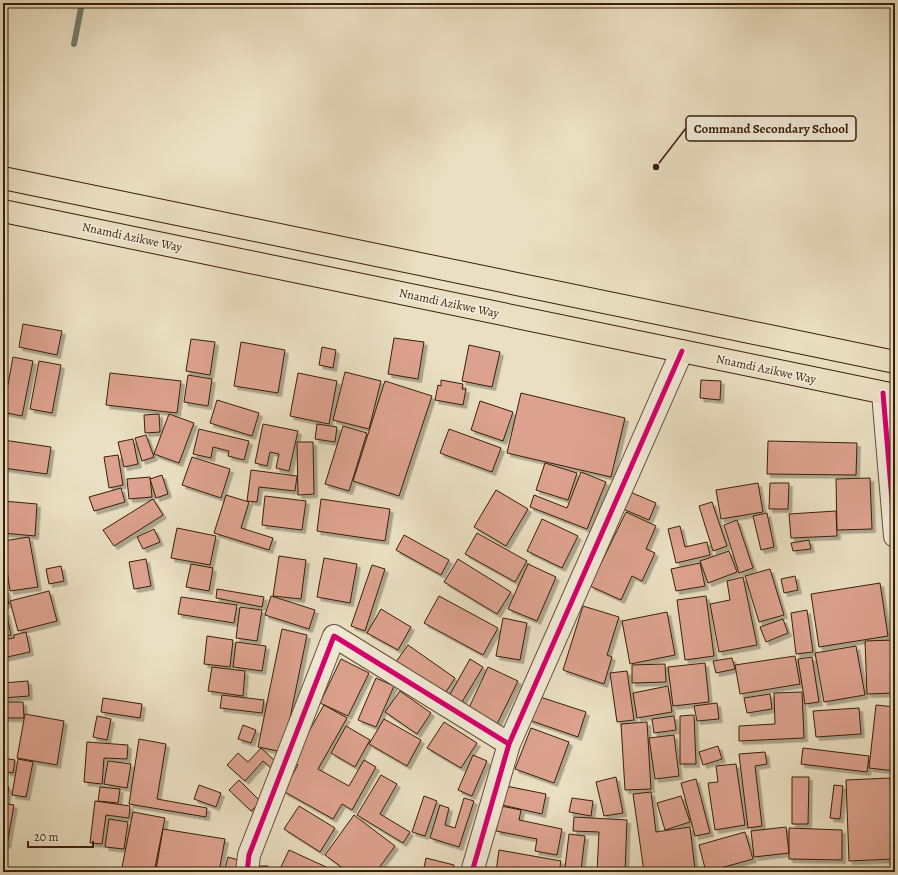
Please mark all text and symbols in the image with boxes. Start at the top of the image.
callout: Command Secondary School [686,116,856,141]
text: Command Secondary School [694,120,849,137]
street label: Nnamdi Azikwe Way [81,219,184,256]
street label: Nnamdi Azikwe Way [398,285,501,322]
street label: Nnamdi Azikwe Way [715,351,818,388]
scale bar [28,823,93,849]
text: 20 m [34,829,58,845]

